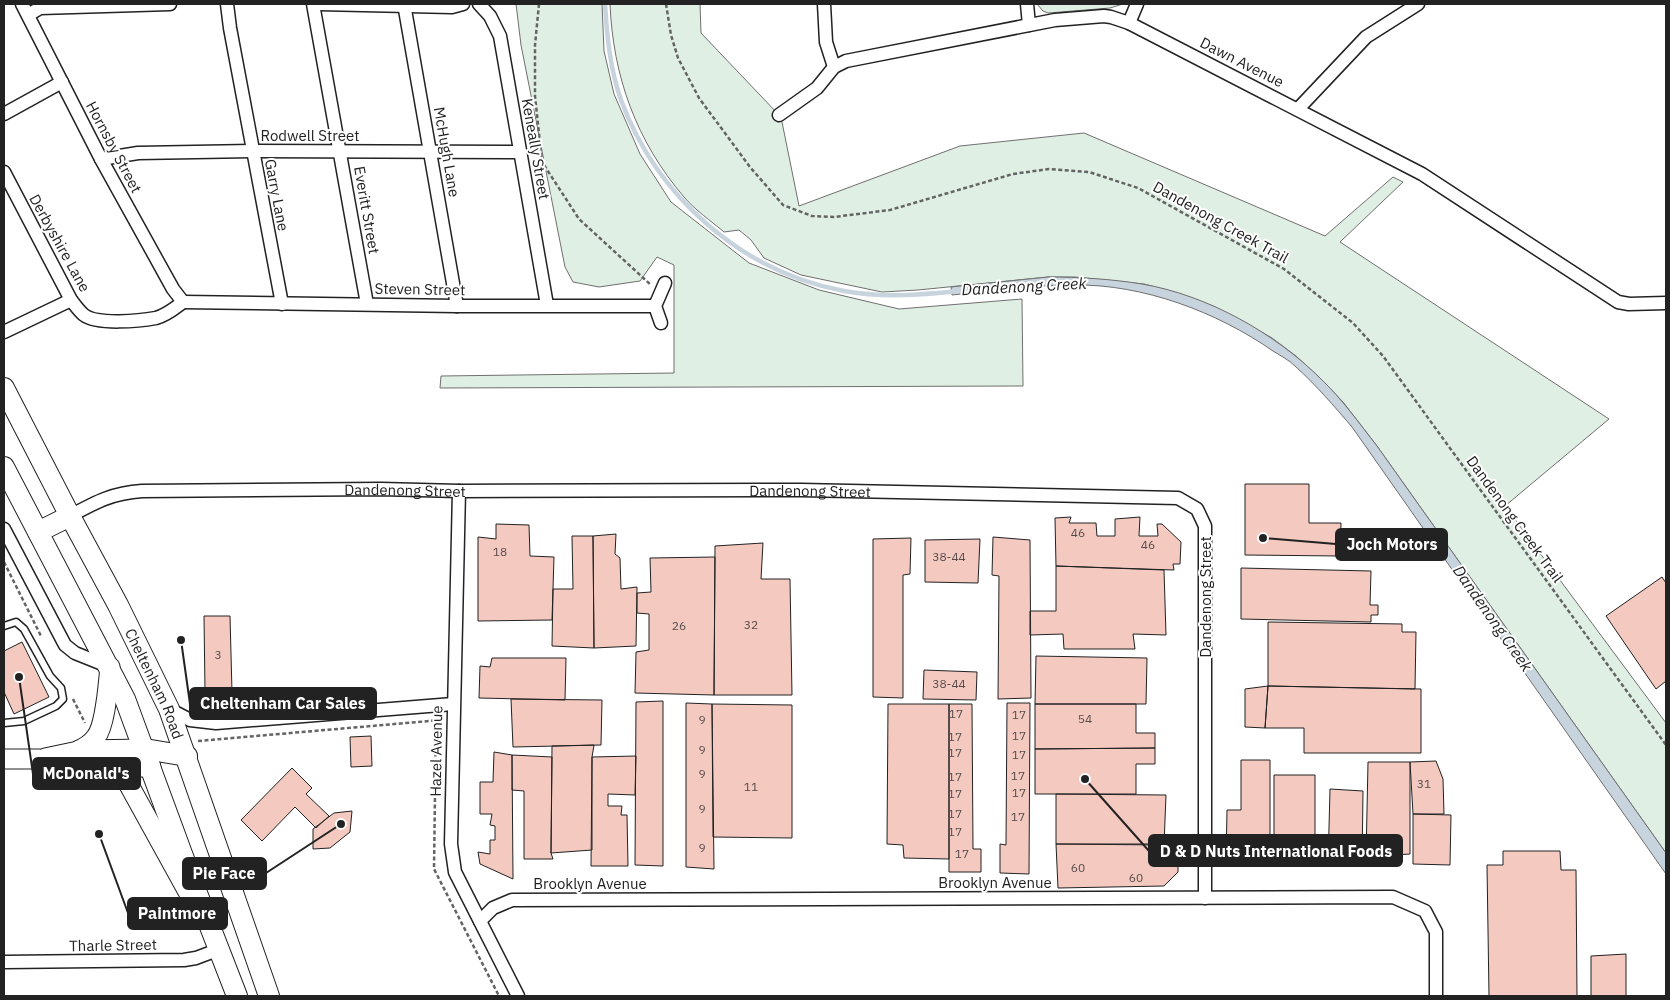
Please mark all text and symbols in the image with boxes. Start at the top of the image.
street label: Dawn Avenue [1197,33,1287,91]
street label: Keneally Street [518,97,554,201]
street label: Hornsby Street [82,98,146,196]
street label: McHugh Lane [430,105,464,199]
street label: Rodwell Street [261,126,359,145]
street label: Garry Lane [261,157,293,233]
street label: Everitt Street [350,165,384,255]
street label: Dandenong Creek Trail [1150,177,1292,267]
street label: Derbyshire Lane [25,191,95,295]
water label: Dandenong Creek [961,273,1088,299]
street label: Steven Street [374,279,466,299]
street label: Dandenong Creek Trail [1463,452,1567,586]
street label: Dandenong Street [344,479,466,501]
street label: Dandenong Street [749,480,871,501]
house number: 46 [1071,525,1085,540]
callout: Joch Motors [1336,529,1447,560]
text: Joch Motors [1346,534,1438,554]
street label: Dandenong Street [1196,536,1215,658]
house number: 46 [1141,537,1155,552]
house number: 18 [493,544,507,559]
house number: 38-44 [932,549,966,564]
water label: Dandenong Creek [1449,561,1537,676]
house number: 32 [744,617,758,632]
house number: 26 [672,618,686,633]
street label: Cheltenham Road [121,625,188,741]
house number: 3 [214,647,222,662]
house number: 38-44 [932,676,966,691]
callout: Cheltenham Car Sales [190,688,376,719]
text: Cheltenham Car Sales [200,693,366,713]
street label: Hazel Avenue [426,705,446,797]
house number: 17 [949,706,963,721]
house number: 17 [1012,707,1026,722]
house number: 54 [1078,711,1092,726]
house number: 9 [698,712,706,727]
house number: 17 [1012,728,1026,743]
house number: 17 [948,729,962,744]
house number: 9 [698,742,706,757]
house number: 17 [948,745,962,760]
house number: 17 [1012,747,1026,762]
callout: McDonald's [33,758,140,789]
text: McDonald's [42,763,130,783]
house number: 9 [698,766,706,781]
house number: 17 [1011,768,1025,783]
house number: 17 [948,769,962,784]
house number: 31 [1417,776,1431,791]
house number: 11 [744,779,758,794]
house number: 17 [1012,785,1026,800]
house number: 17 [948,786,962,801]
house number: 9 [698,801,706,816]
house number: 17 [948,806,962,821]
house number: 17 [1011,809,1025,824]
house number: 17 [948,824,962,839]
callout: D & D Nuts International Foods [1149,835,1402,866]
house number: 9 [698,840,706,855]
text: D & D Nuts International Foods [1160,841,1392,861]
house number: 17 [955,846,969,861]
callout: Pie Face [183,858,266,889]
house number: 60 [1071,860,1085,875]
text: Pie Face [193,863,255,883]
house number: 60 [1129,870,1143,885]
street label: Brooklyn Avenue [938,873,1052,892]
street label: Brooklyn Avenue [533,874,647,893]
callout: Paintmore [128,898,227,929]
text: Paintmore [138,903,216,923]
street label: Tharle Street [69,935,157,955]

